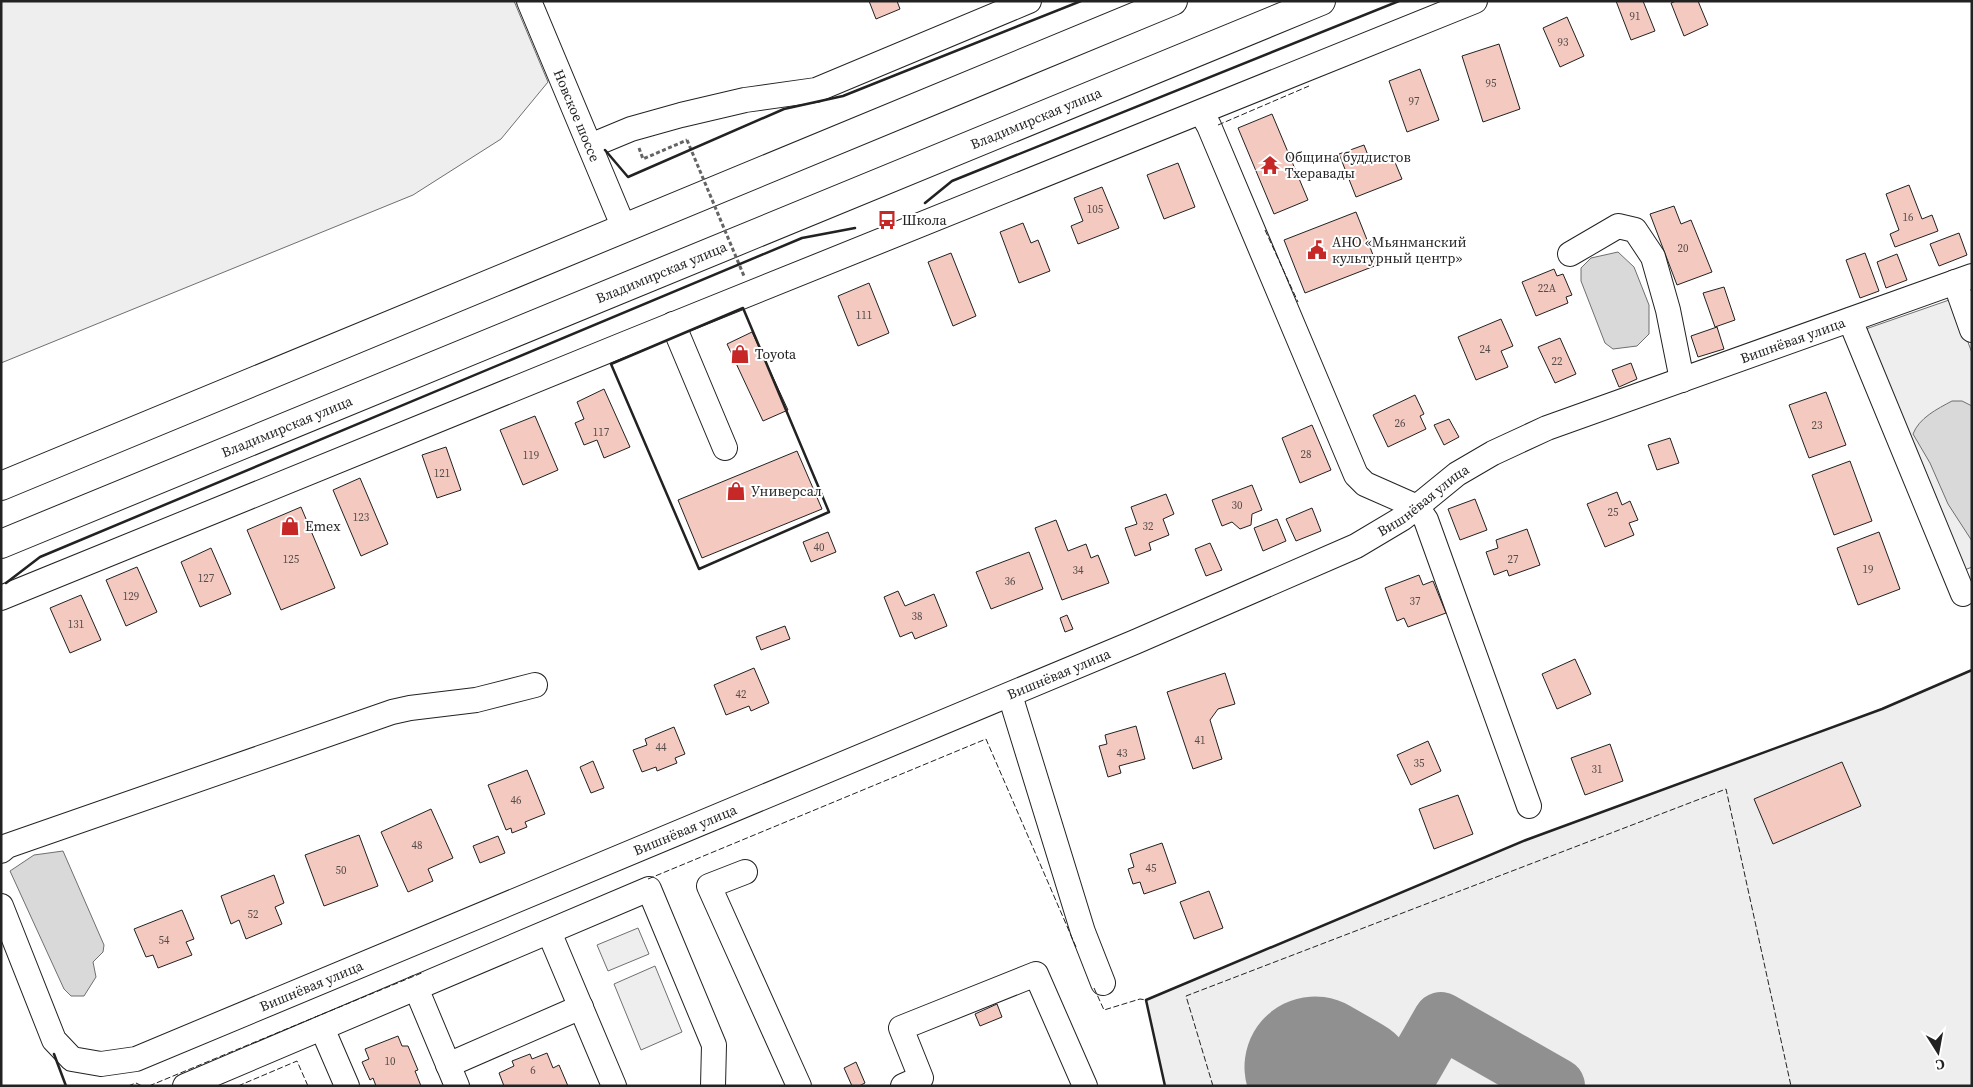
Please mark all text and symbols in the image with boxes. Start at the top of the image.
house number: 91 [1630,9,1641,24]
house number: 93 [1558,35,1569,50]
street label: Новское шоссе [549,66,605,165]
house number: 95 [1486,76,1497,91]
street label: Владимирская улица [967,82,1105,154]
house number: 97 [1409,94,1420,109]
place label: Община буддистов Тхеравады [1285,147,1411,183]
temple icon: Община буддистов Тхеравады [1259,154,1281,176]
house number: 105 [1087,202,1104,217]
bus stop icon: Школа [876,209,898,231]
place label: Школа [902,210,948,230]
house number: 16 [1903,210,1914,225]
place label: АНО «Мьянманский культурный центр» [1332,232,1467,268]
street label: Владимирская улица [593,236,731,308]
public building icon: АНО «Мьянманский культурный центр» [1306,239,1328,261]
house number: 20 [1678,241,1689,256]
house number: 22А [1538,281,1557,296]
house number: 111 [856,308,872,323]
street label: Вишнёвая улица [1737,312,1849,368]
house number: 24 [1480,342,1491,357]
shop icon: Toyota [729,343,751,365]
place label: Toyota [755,344,797,364]
house number: 22 [1552,354,1563,369]
street label: Владимирская улица [218,390,356,462]
house number: 26 [1395,416,1406,431]
house number: 23 [1812,418,1823,433]
house number: 117 [593,425,610,440]
house number: 28 [1301,447,1312,462]
house number: 119 [523,448,539,463]
street label: Вишнёвая улица [1374,459,1473,541]
house number: 121 [434,466,450,481]
shop icon: Универсал [725,480,747,502]
place label: Универсал [751,481,822,501]
house number: 30 [1232,498,1243,513]
house number: 25 [1608,505,1619,520]
house number: 123 [353,510,370,525]
shop icon: Emex [279,515,301,537]
place label: Emex [305,516,341,536]
house number: 32 [1143,519,1154,534]
house number: 40 [814,540,825,555]
house number: 125 [283,552,300,567]
house number: 27 [1508,552,1519,567]
house number: 19 [1863,562,1874,577]
house number: 34 [1073,563,1084,578]
house number: 127 [198,571,215,586]
house number: 36 [1005,574,1016,589]
house number: 129 [123,589,139,604]
house number: 37 [1410,594,1421,609]
house number: 38 [912,609,923,624]
house number: 131 [68,617,84,632]
street label: Вишнёвая улица [1004,643,1114,704]
house number: 42 [736,687,747,702]
house number: 41 [1195,733,1206,748]
house number: 44 [656,740,667,755]
house number: 43 [1117,746,1128,761]
house number: 35 [1414,756,1425,771]
house number: 31 [1592,762,1603,777]
house number: 46 [511,793,522,808]
street label: Вишнёвая улица [630,799,741,860]
house number: 48 [412,838,423,853]
house number: 45 [1146,861,1157,876]
house number: 50 [336,863,347,878]
house number: 52 [248,907,259,922]
house number: 54 [159,933,170,948]
street label: Вишнёвая улица [257,955,367,1016]
north arrow [1913,1027,1963,1077]
house number: 10 [385,1054,396,1069]
text: С [1934,1054,1947,1075]
house number: 6 [530,1063,536,1078]

